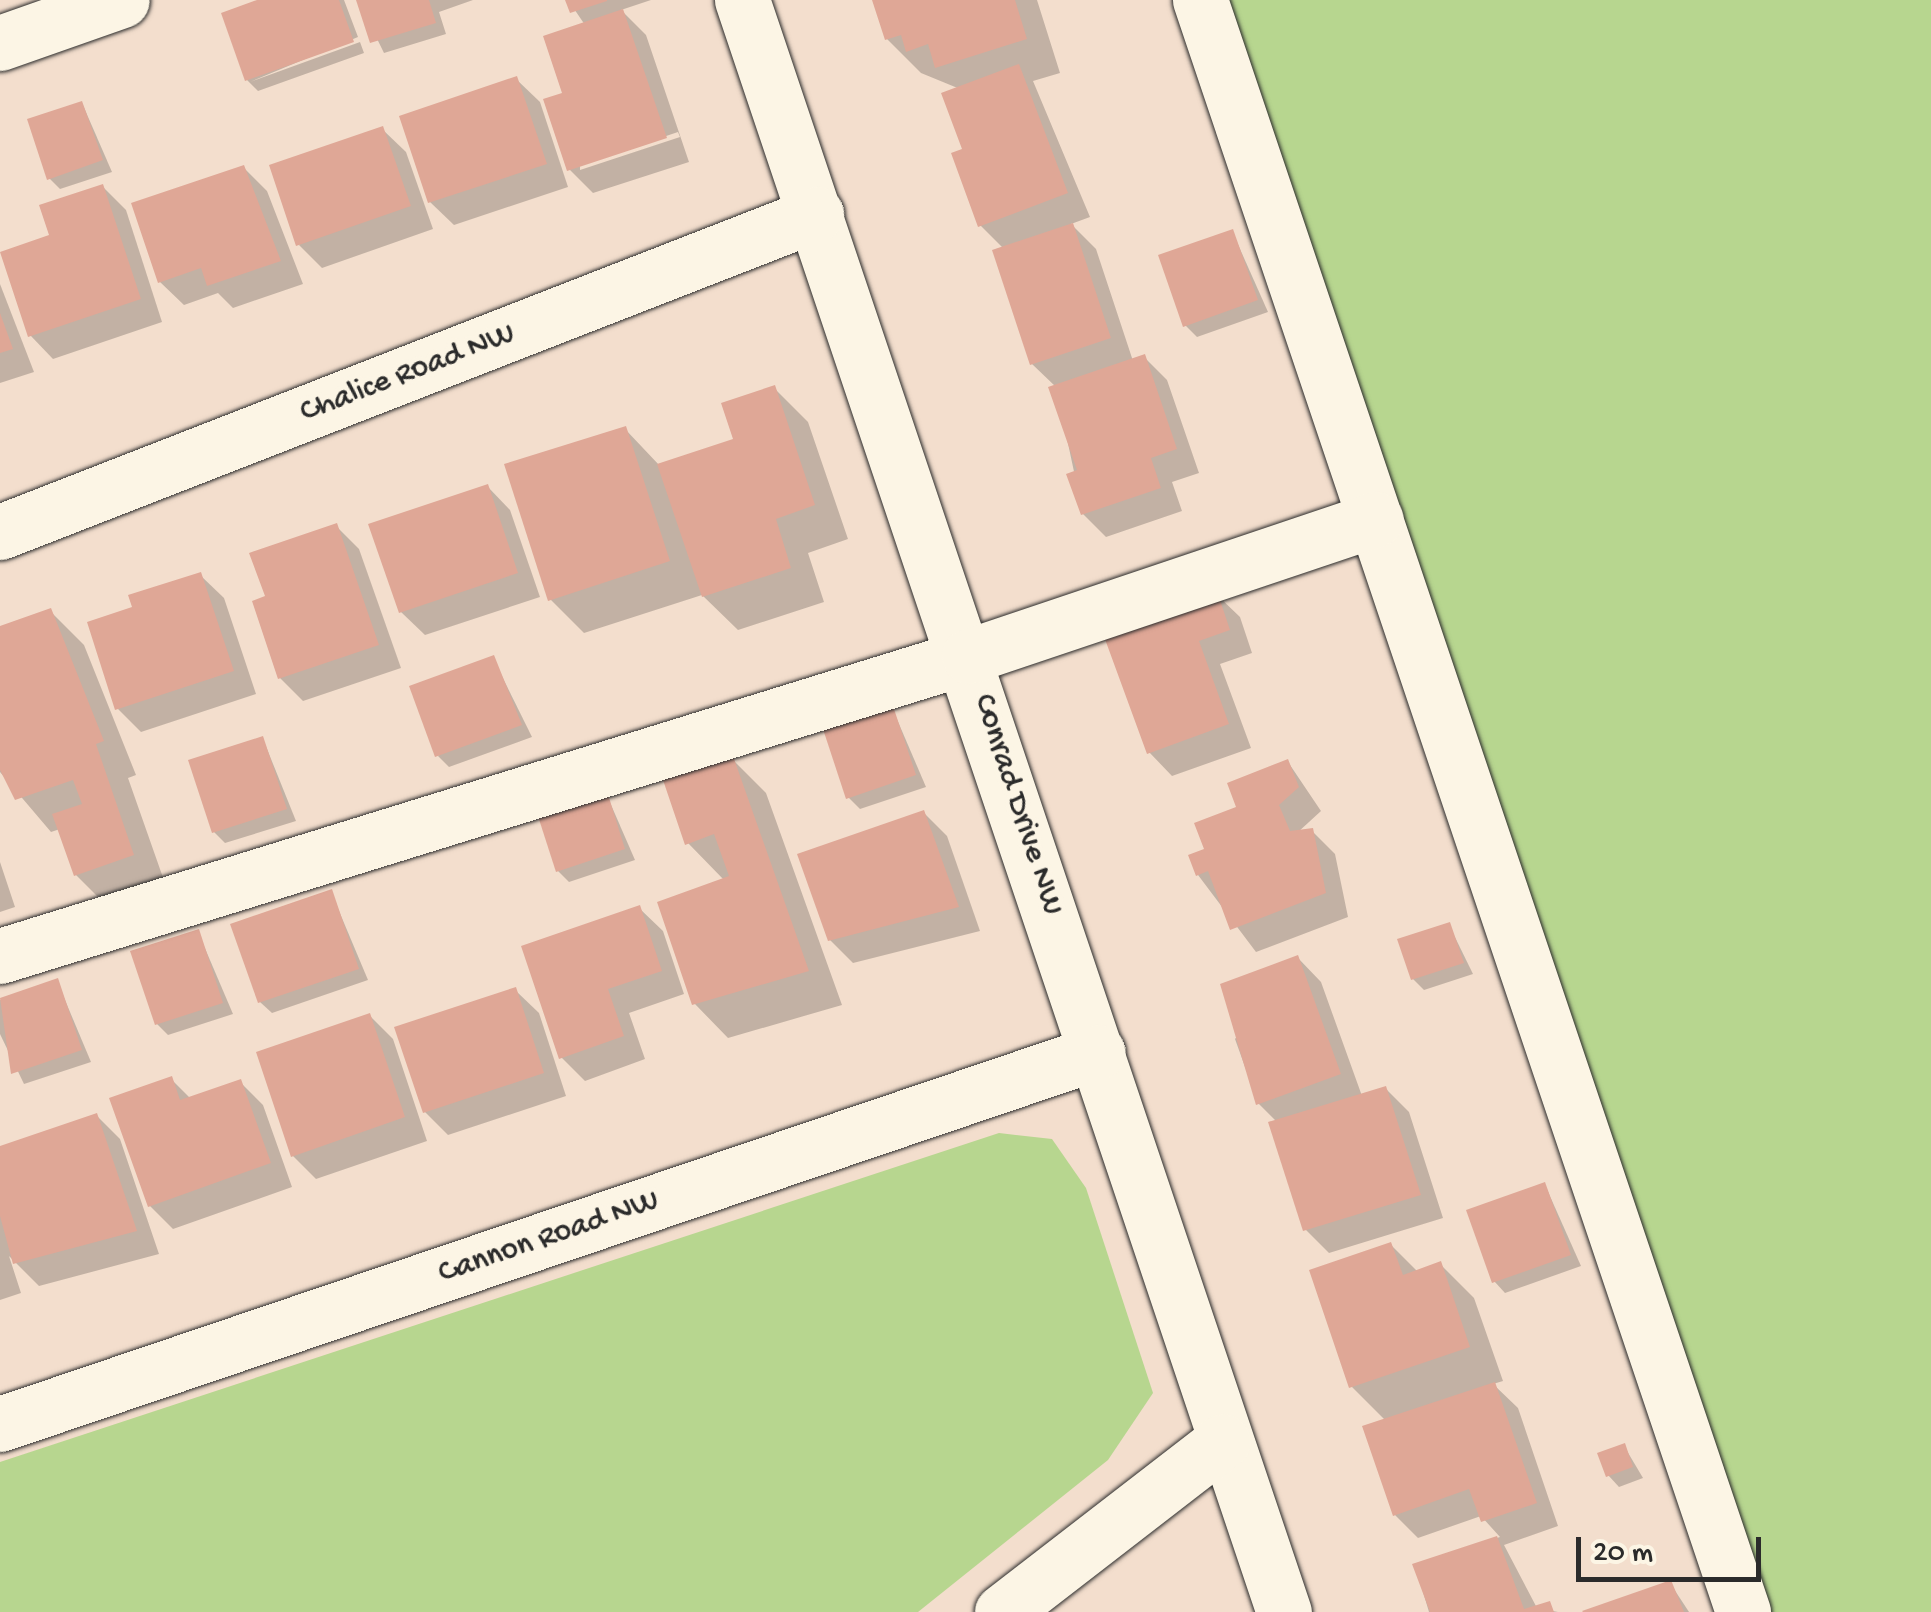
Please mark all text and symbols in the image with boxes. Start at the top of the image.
street label: Chalice Road NW [295,315,521,433]
street label: Conrad Drive NW [963,690,1071,920]
street label: Cannon Road NW [434,1182,664,1294]
scale bar [1581,1517,1766,1579]
text: 20 m [1593,1537,1653,1572]

